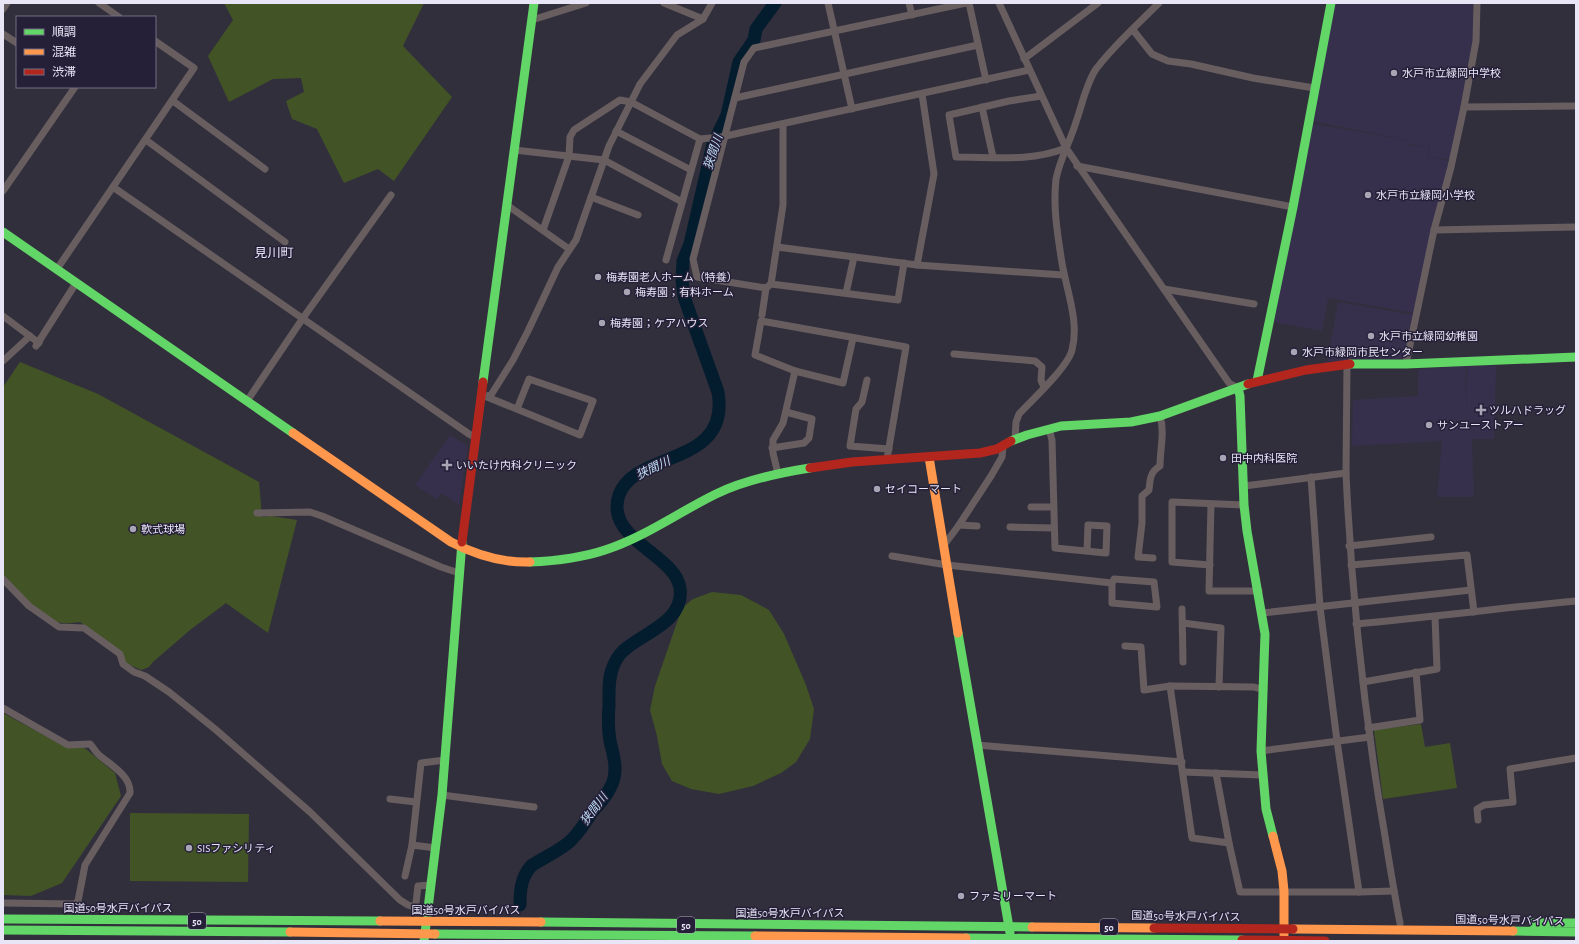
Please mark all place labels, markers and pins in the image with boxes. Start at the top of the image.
place label: 水戸市立緑岡中学校 [1402,67,1501,79]
marker: 水戸市立緑岡中学校 [1389,68,1399,78]
place label: 水戸市立緑岡小学校 [1376,189,1475,201]
marker: 水戸市立緑岡小学校 [1363,190,1373,200]
place label: 梅寿園老人ホーム（特養） [606,271,738,283]
marker: 梅寿園老人ホーム（特養） [593,272,603,282]
place label: 梅寿園；有料ホーム [635,286,734,298]
marker: 梅寿園；有料ホーム [622,287,632,297]
place label: 梅寿園；ケアハウス [610,317,709,329]
marker: 梅寿園；ケアハウス [597,318,607,328]
place label: 水戸市立緑岡幼稚園 [1379,330,1478,342]
marker: 水戸市立緑岡幼稚園 [1366,331,1376,341]
place label: 水戸市緑岡市民センター [1302,346,1423,358]
marker: 水戸市緑岡市民センター [1289,347,1299,357]
place label: ツルハドラッグ [1489,404,1566,416]
marker: ツルハドラッグ [1476,405,1486,415]
marker: サンユーストアー [1424,420,1434,430]
place label: サンユーストアー [1437,420,1524,431]
place label: 田中内科医院 [1231,452,1297,464]
marker: 田中内科医院 [1218,453,1228,463]
marker: いいたけ内科クリニック [441,459,453,471]
place label: いいたけ内科クリニック [456,460,577,471]
marker: セイコーマート [872,484,882,494]
place label: セイコーマート [885,484,962,495]
place label: 軟式球場 [141,523,185,535]
marker: 軟式球場 [128,524,138,534]
marker: SISファシリティ [184,843,194,853]
place label: SISファシリティ [197,843,276,854]
marker: ファミリーマート [956,891,966,901]
place label: ファミリーマート [969,891,1057,902]

